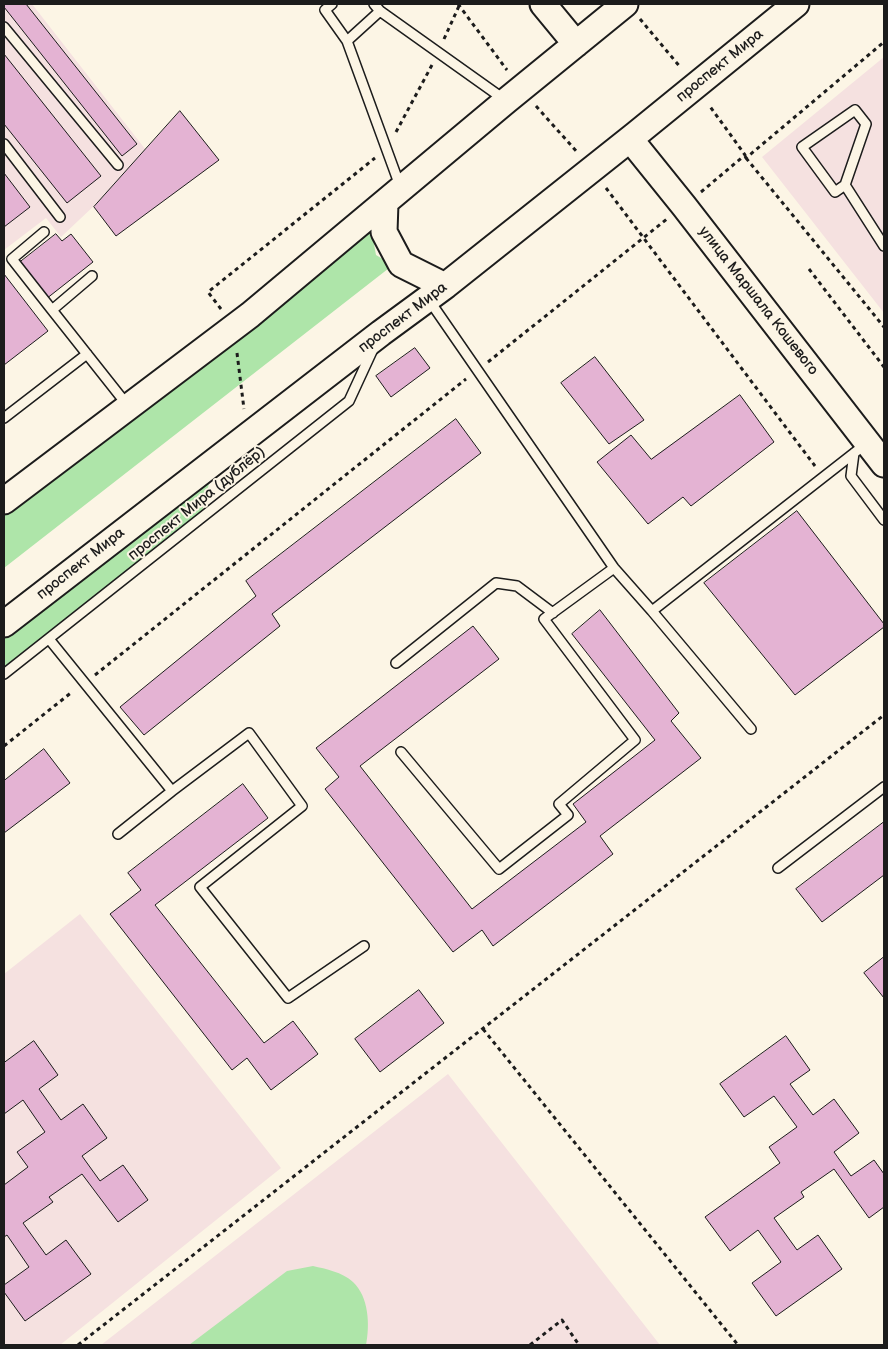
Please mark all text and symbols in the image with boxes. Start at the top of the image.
street label: проспект Мира [673,25,767,107]
street label: улица Маршала Кошевого [694,223,822,379]
street label: проспект Мира [355,279,451,357]
street label: проспект Мира (дублёр) [125,443,269,565]
street label: проспект Мира [33,524,129,604]

